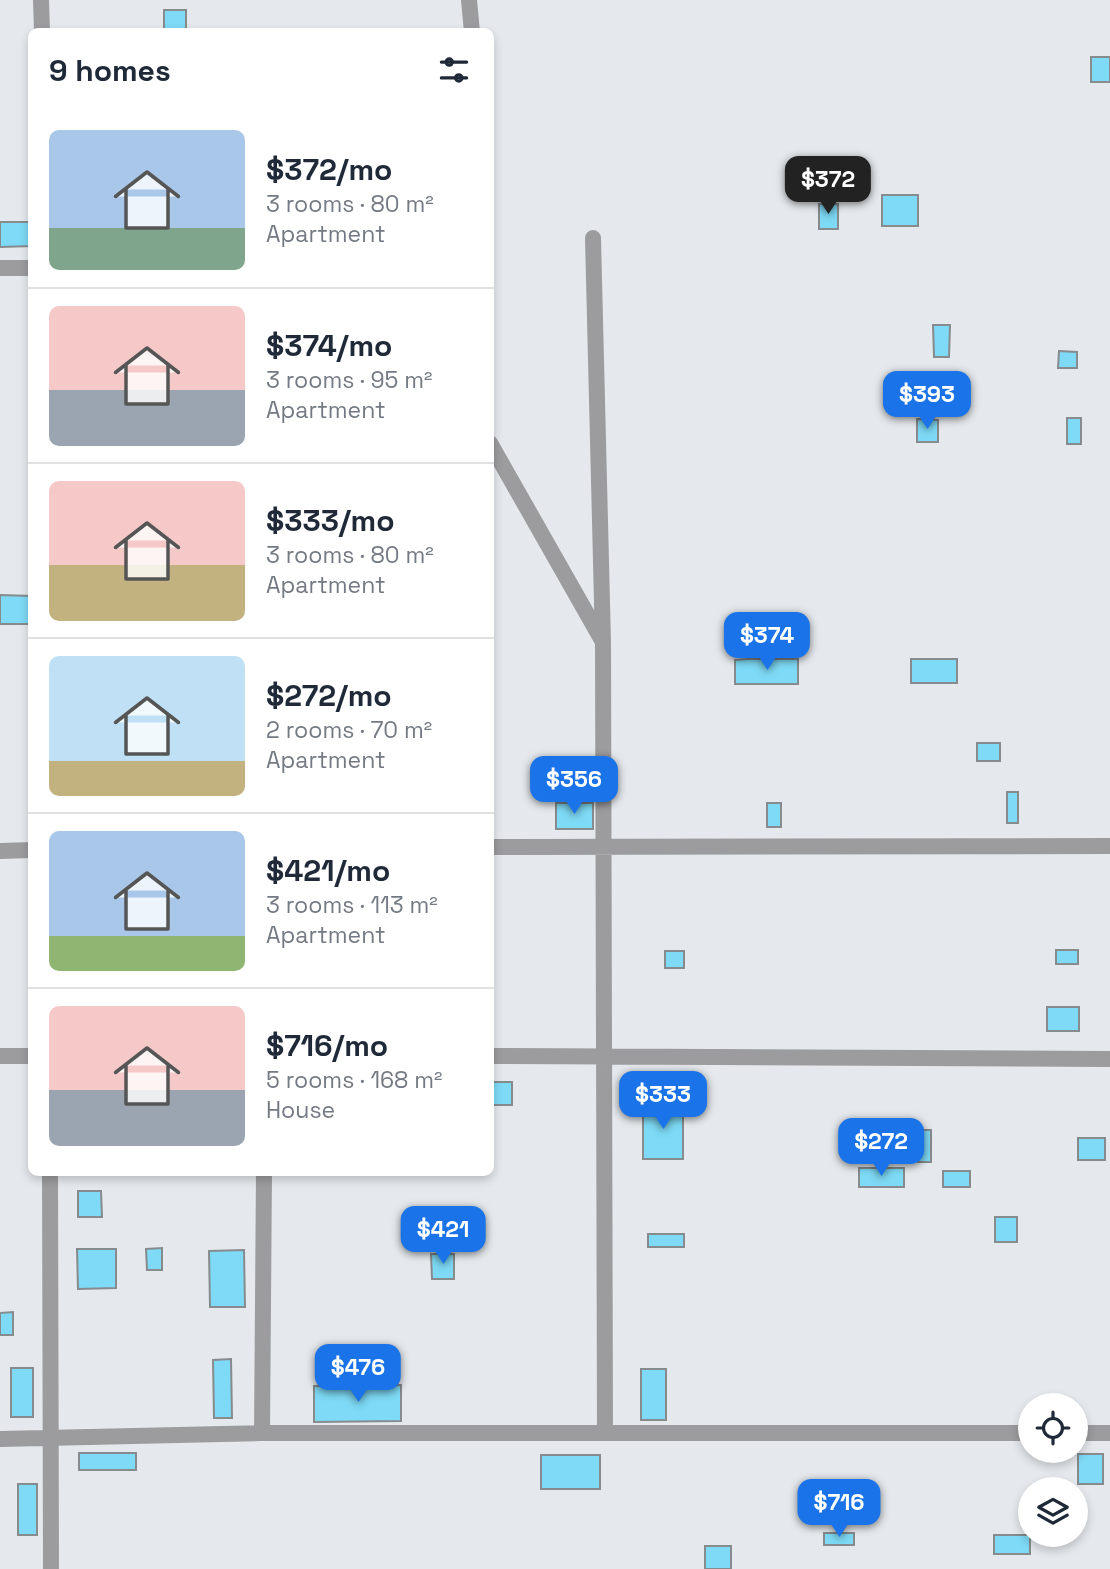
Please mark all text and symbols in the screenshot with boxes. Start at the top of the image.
text: 9 homes [49,51,171,90]
icon: filters [435,51,473,89]
text: $372/mo [266,150,392,189]
pin: $372 [787,156,869,216]
icon: home [105,158,189,242]
text: $372 [801,164,855,194]
text: 3 rooms · 80 m² [266,189,434,219]
text: Apartment [266,219,386,249]
text: $374/mo [266,326,392,365]
icon: home [105,334,189,418]
text: 3 rooms · 95 m² [266,365,432,395]
pin: $393 [886,372,968,431]
text: $393 [899,379,955,409]
text: Apartment [266,395,386,425]
text: $333/mo [266,501,395,540]
icon: home [105,509,189,593]
text: 3 rooms · 80 m² [266,540,434,570]
text: Apartment [266,570,386,600]
pin: $374 [726,612,808,672]
text: $374 [740,620,794,650]
text: $272/mo [266,676,392,715]
icon: home [105,684,189,768]
text: 2 rooms · 70 m² [266,715,432,745]
text: Apartment [266,745,386,775]
pin: $356 [533,756,615,816]
text: $356 [546,764,602,794]
text: $421/mo [266,851,390,890]
icon: home [105,859,189,943]
text: 3 rooms · 113 m² [266,890,438,920]
text: Apartment [266,920,386,950]
text: $716/mo [266,1026,388,1065]
icon: home [105,1034,189,1118]
text: 5 rooms · 168 m² [266,1065,443,1095]
pin: $333 [622,1072,704,1131]
text: $333 [635,1079,691,1109]
text: House [266,1095,335,1125]
pin: $272 [840,1118,922,1178]
text: $272 [854,1126,908,1156]
pin: $421 [402,1206,484,1266]
text: $421 [417,1214,469,1244]
pin: $476 [317,1344,399,1404]
text: $476 [331,1352,385,1382]
map controls [1018,1393,1088,1547]
button: locate [1018,1393,1088,1463]
button: layers [1018,1477,1088,1547]
pin: $716 [798,1480,880,1539]
text: $716 [813,1487,865,1517]

